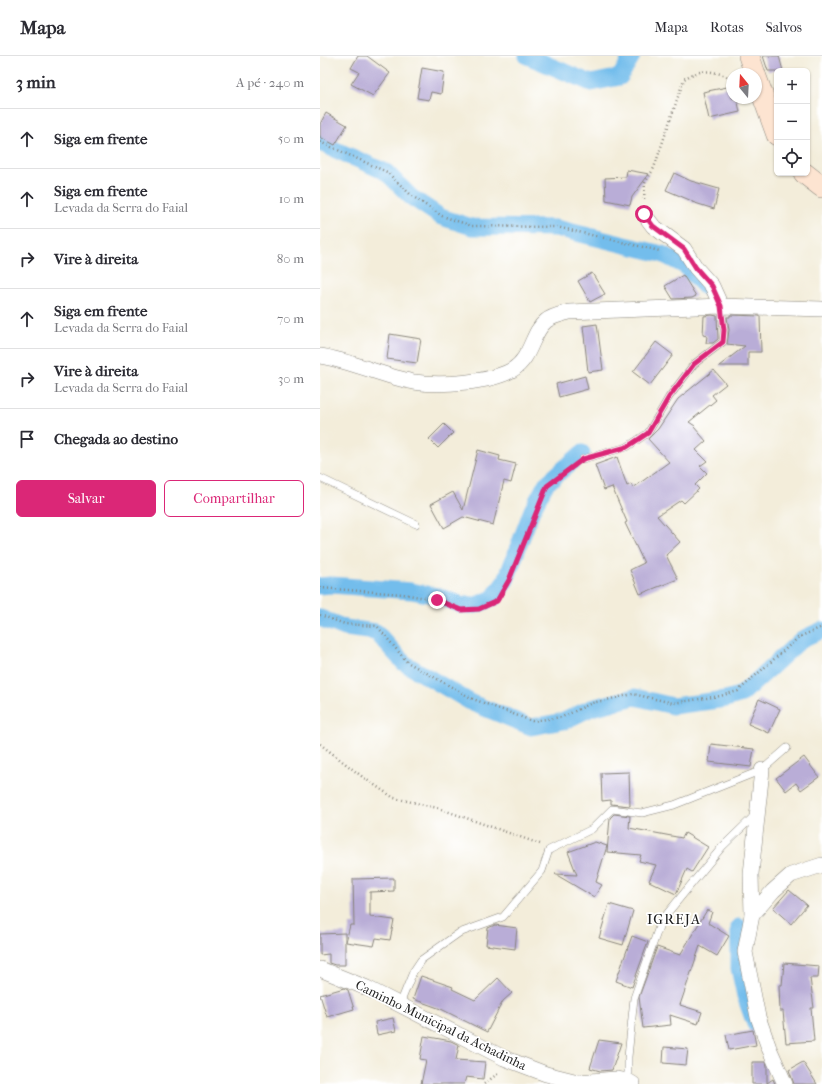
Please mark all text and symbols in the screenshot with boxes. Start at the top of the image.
text: Mapa [20,17,65,39]
text: Mapa [655,19,688,36]
text: Rotas [710,19,744,36]
text: Salvos [766,19,802,36]
north arrow [726,68,762,104]
map controls [774,68,810,176]
button: + [774,68,810,104]
text: 3 min [16,72,56,92]
text: A pé · 240 m [236,75,304,90]
button: − [774,104,810,140]
icon: ahead [16,128,38,150]
text: Siga em frente [54,130,147,148]
text: 50 m [278,131,304,146]
button: locate [774,140,810,176]
text: Siga em frente [54,182,147,200]
icon: ahead [16,188,38,210]
text: 10 m [279,191,304,206]
text: Levada da Serra do Faial [54,200,188,215]
route start [635,205,653,223]
icon: right [16,248,38,270]
text: Vire à direita [54,250,138,268]
text: 80 m [277,251,304,266]
text: Siga em frente [54,302,147,320]
icon: ahead [16,308,38,330]
text: 70 m [277,311,304,326]
text: Levada da Serra do Faial [54,320,188,335]
text: Vire à direita [54,362,138,380]
icon: right [16,368,38,390]
text: 30 m [278,371,304,386]
text: Levada da Serra do Faial [54,380,188,395]
icon: arrive [16,428,38,450]
text: Chegada ao destino [54,430,178,448]
button: Salvar [16,480,156,517]
button: Compartilhar [164,480,304,517]
route end [428,591,446,609]
district label: IGREJA [647,911,701,928]
street label: Caminho Municipal da Achadinha [353,977,530,1073]

